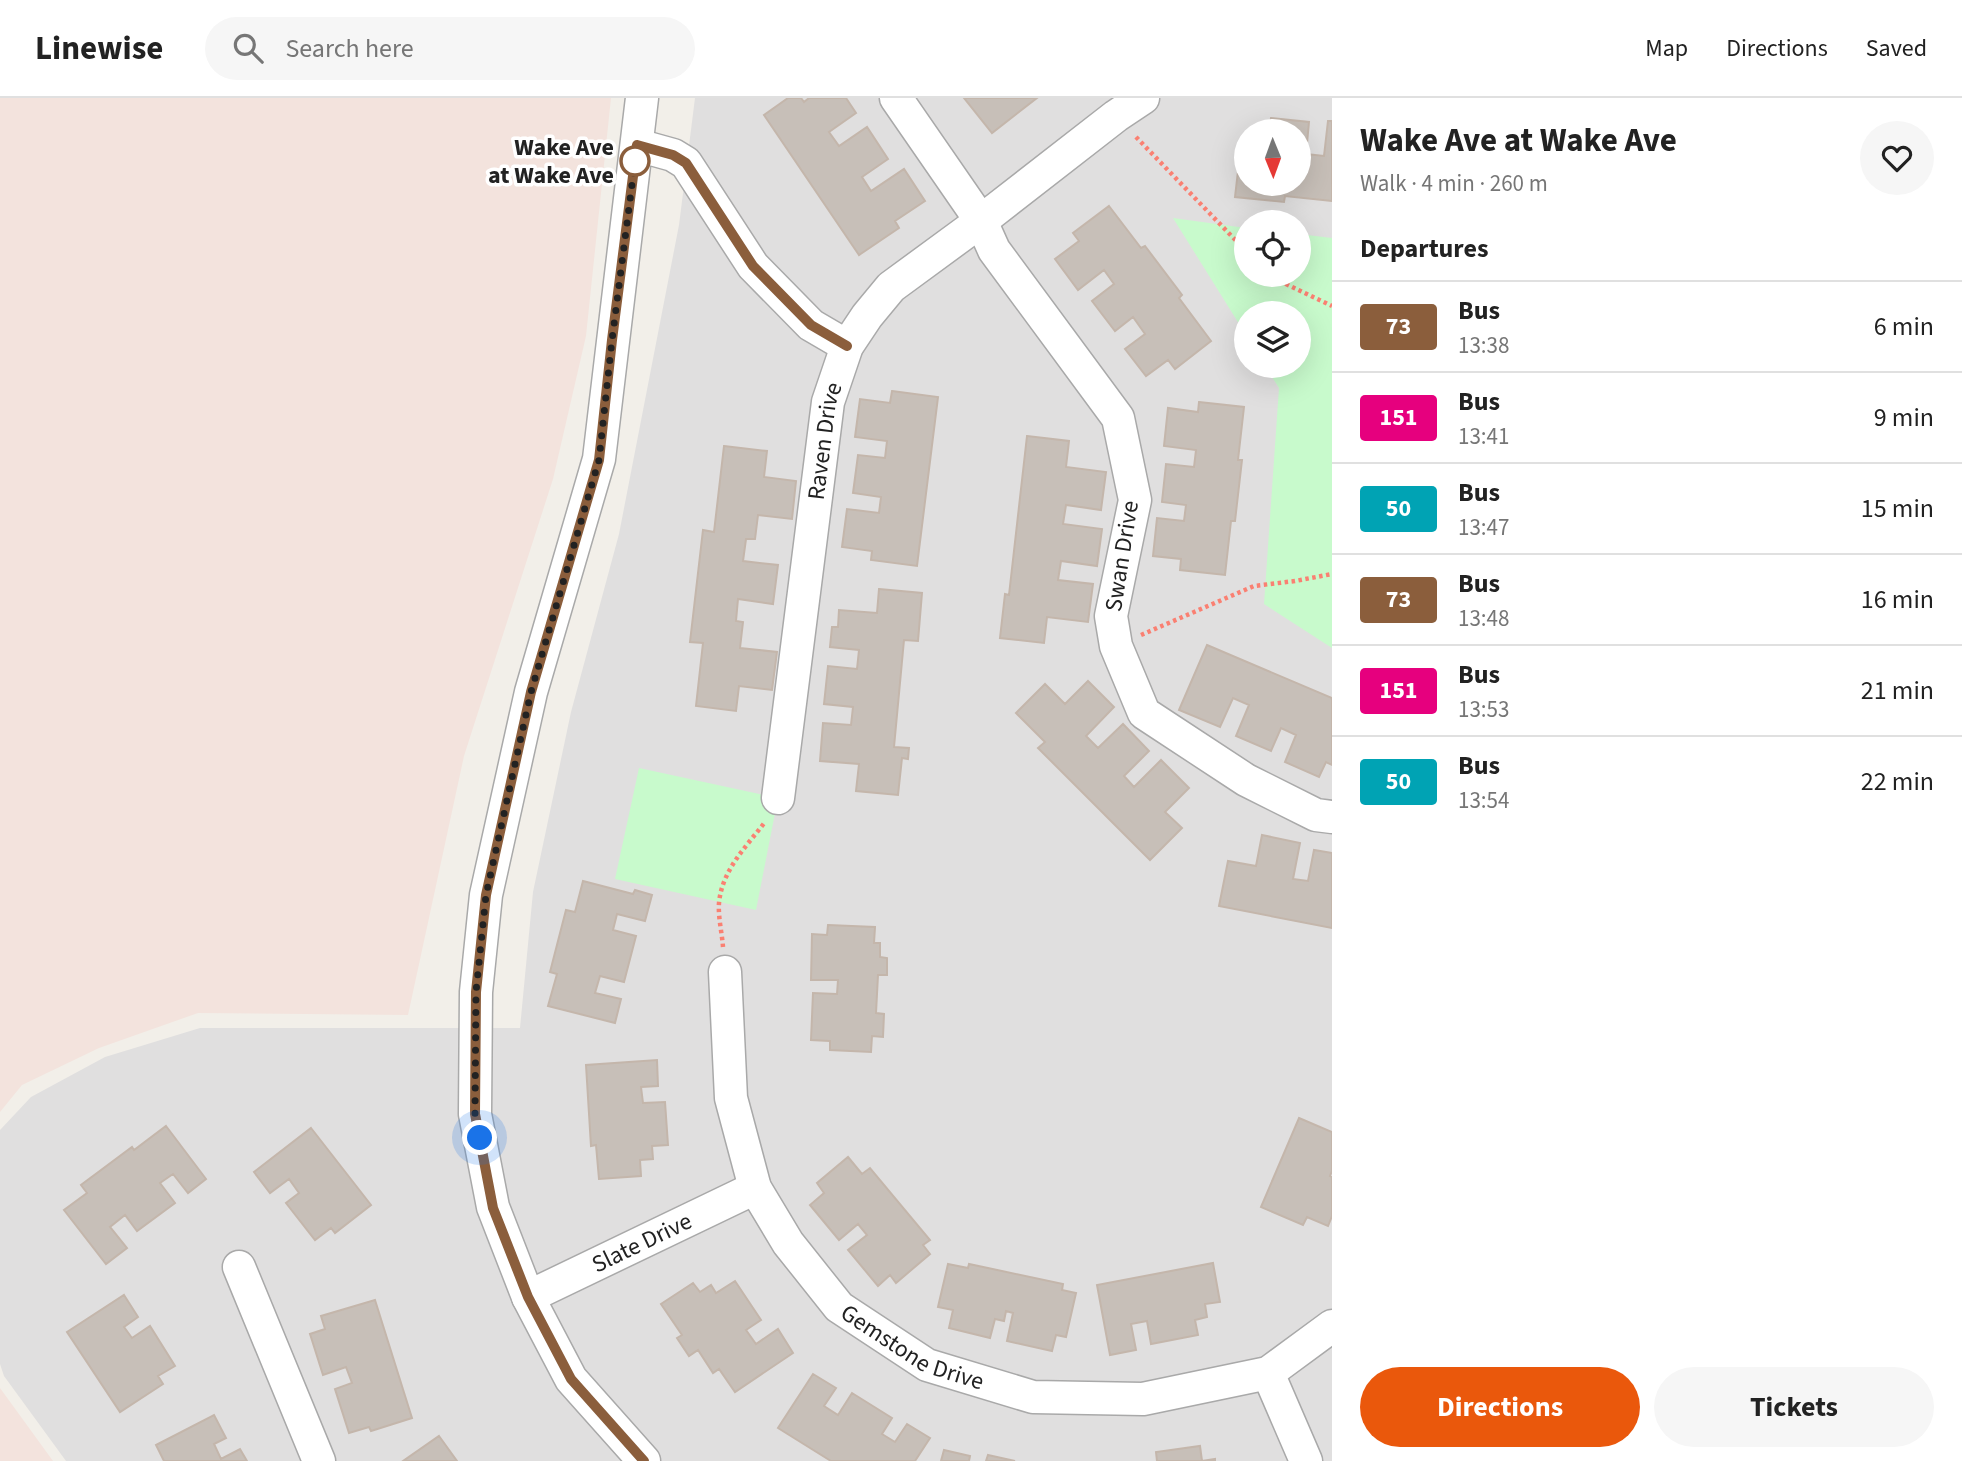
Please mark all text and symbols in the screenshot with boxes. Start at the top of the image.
search box [205,17,695,80]
text: Linewise [35,25,163,72]
icon: search [229,29,267,67]
text: Search here [285,30,414,67]
text: Map [1645,31,1688,66]
text: Directions [1726,31,1828,66]
text: Saved [1866,31,1927,66]
text: Wake Ave at Wake Ave [1360,117,1677,164]
north arrow [1234,119,1311,196]
map controls [1234,119,1311,378]
button: heart [1860,121,1934,195]
place label: Wake Ave at Wake Ave [488,130,614,193]
marker: Wake Ave at Wake Ave [620,146,650,176]
text: Walk · 4 min · 260 m [1360,167,1548,200]
button: locate [1234,210,1311,287]
text: Departures [1360,230,1488,267]
text: Bus [1458,292,1500,329]
button: layers [1234,301,1311,378]
text: 6 min [1874,308,1934,345]
text: 73 [1386,309,1411,344]
text: 13:38 [1458,329,1509,362]
street label: Raven Drive [798,377,851,502]
text: Bus [1458,383,1500,420]
text: 9 min [1874,399,1934,436]
text: 151 [1379,400,1418,435]
text: 13:41 [1458,420,1509,453]
text: Bus [1458,474,1500,511]
text: 15 min [1861,490,1934,527]
text: 50 [1386,491,1411,526]
street label: Swan Drive [1096,498,1148,614]
text: 13:47 [1458,511,1509,544]
text: Bus [1458,565,1500,602]
text: 16 min [1861,581,1934,618]
text: 73 [1386,582,1411,617]
text: 13:48 [1458,602,1509,635]
text: Bus [1458,656,1500,693]
text: 21 min [1861,672,1934,709]
text: 151 [1379,673,1418,708]
text: 13:53 [1458,693,1509,726]
text: Bus [1458,747,1500,784]
text: 22 min [1861,763,1934,800]
text: 50 [1386,764,1411,799]
text: 13:54 [1458,784,1509,817]
your location [462,1120,497,1155]
street label: Slate Drive [586,1203,698,1281]
street label: Gemstone Drive [834,1295,988,1399]
button: Directions [1360,1367,1640,1447]
button: Tickets [1654,1367,1934,1447]

